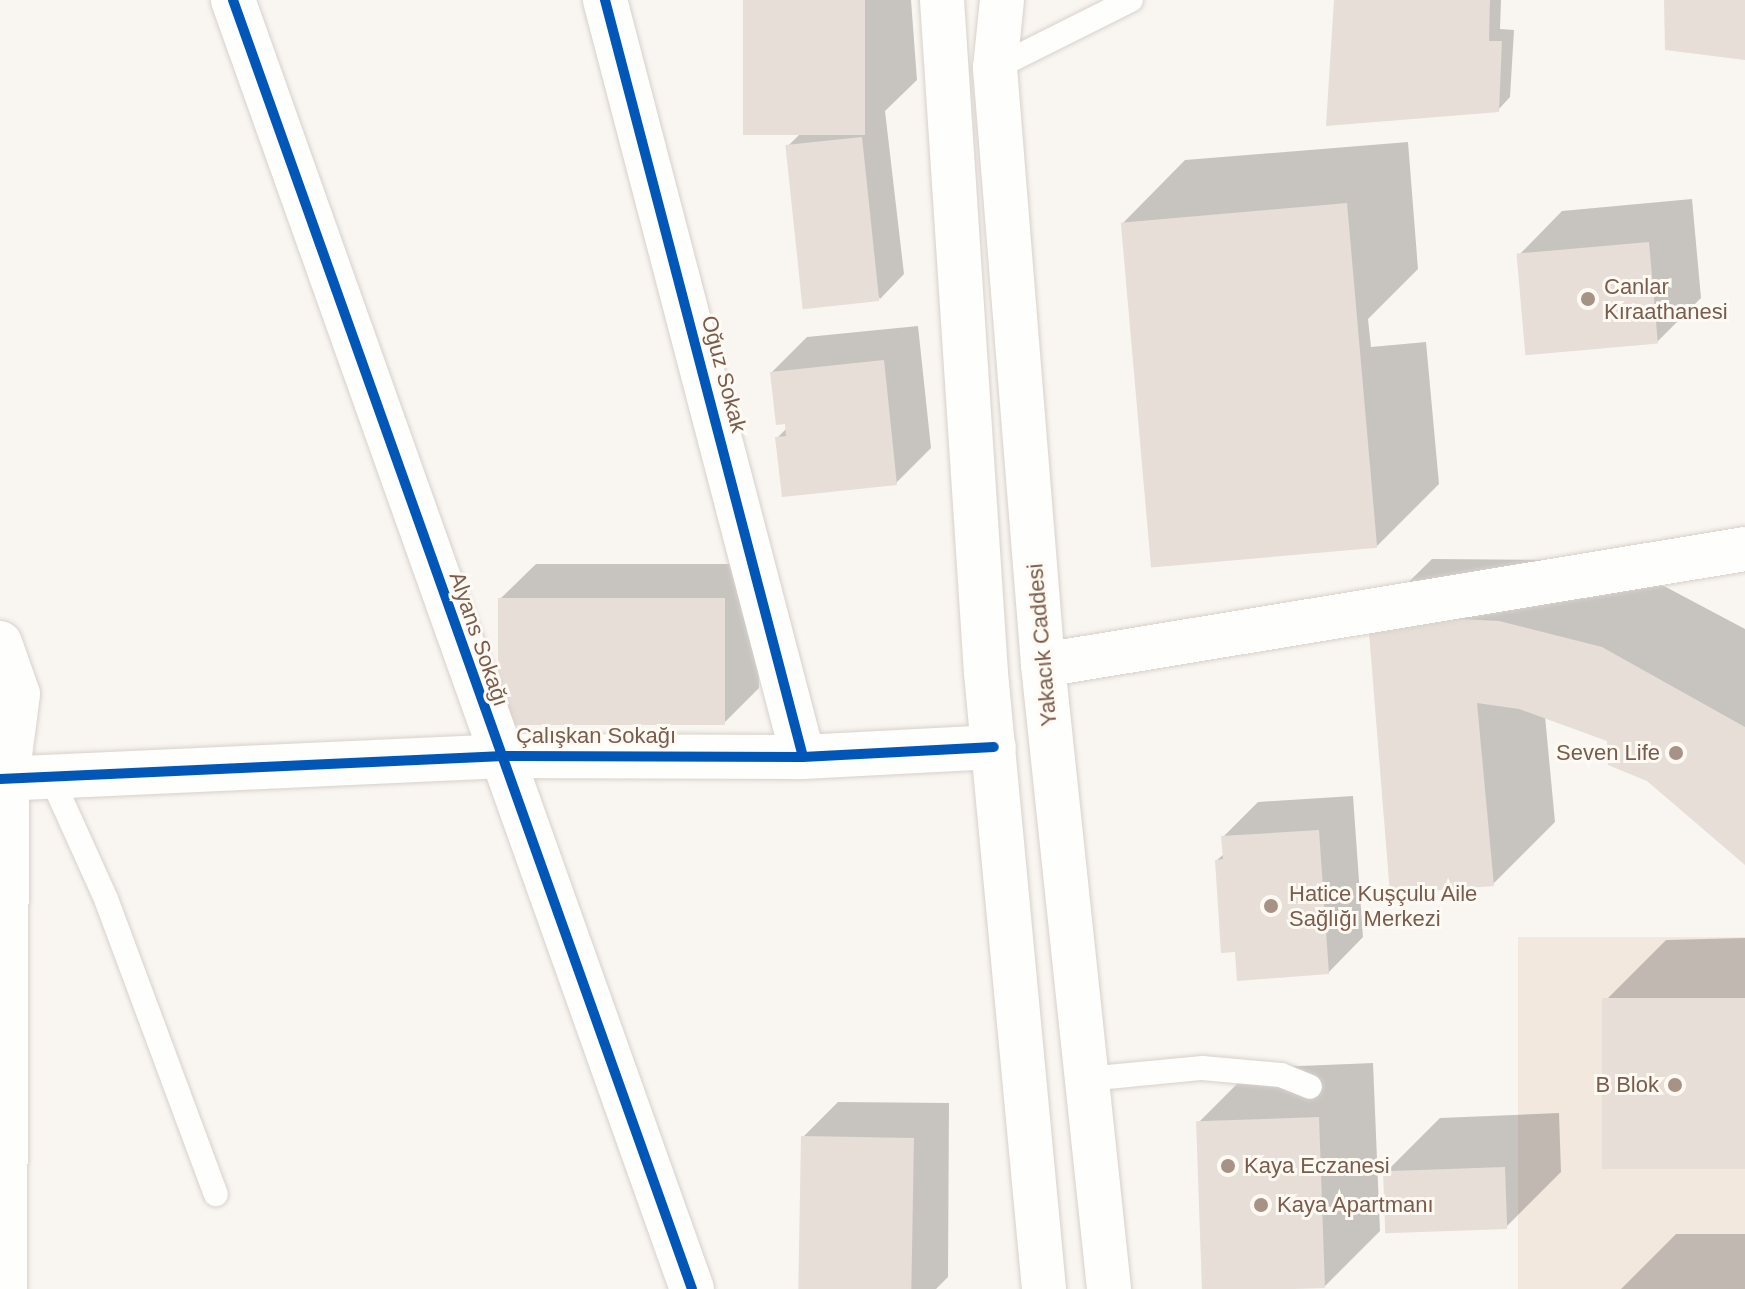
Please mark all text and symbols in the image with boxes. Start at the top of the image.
place label: Canlar Kıraathanesi [1604,273,1728,324]
marker: Canlar Kıraathanesi [1579,290,1597,308]
street label: Oğuz Sokak [696,313,752,435]
street label: Yakacık Caddesi [1022,562,1062,728]
street label: Alyans Sokağı [444,568,514,710]
street label: Çalışkan Sokağı [516,723,676,749]
place label: Seven Life [1556,740,1660,766]
marker: Seven Life [1667,744,1685,762]
place label: Hatice Kuşçulu Aile Sağlığı Merkezi [1289,880,1479,932]
marker: Hatice Kuşçulu Aile Sağlığı Merkezi [1260,895,1282,917]
place label: B Blok [1595,1072,1659,1098]
marker: B Blok [1666,1076,1684,1094]
place label: Kaya Eczanesi [1244,1153,1390,1179]
marker: Kaya Eczanesi [1219,1157,1237,1175]
place label: Kaya Apartmanı [1277,1192,1435,1218]
marker: Kaya Apartmanı [1252,1196,1270,1214]

